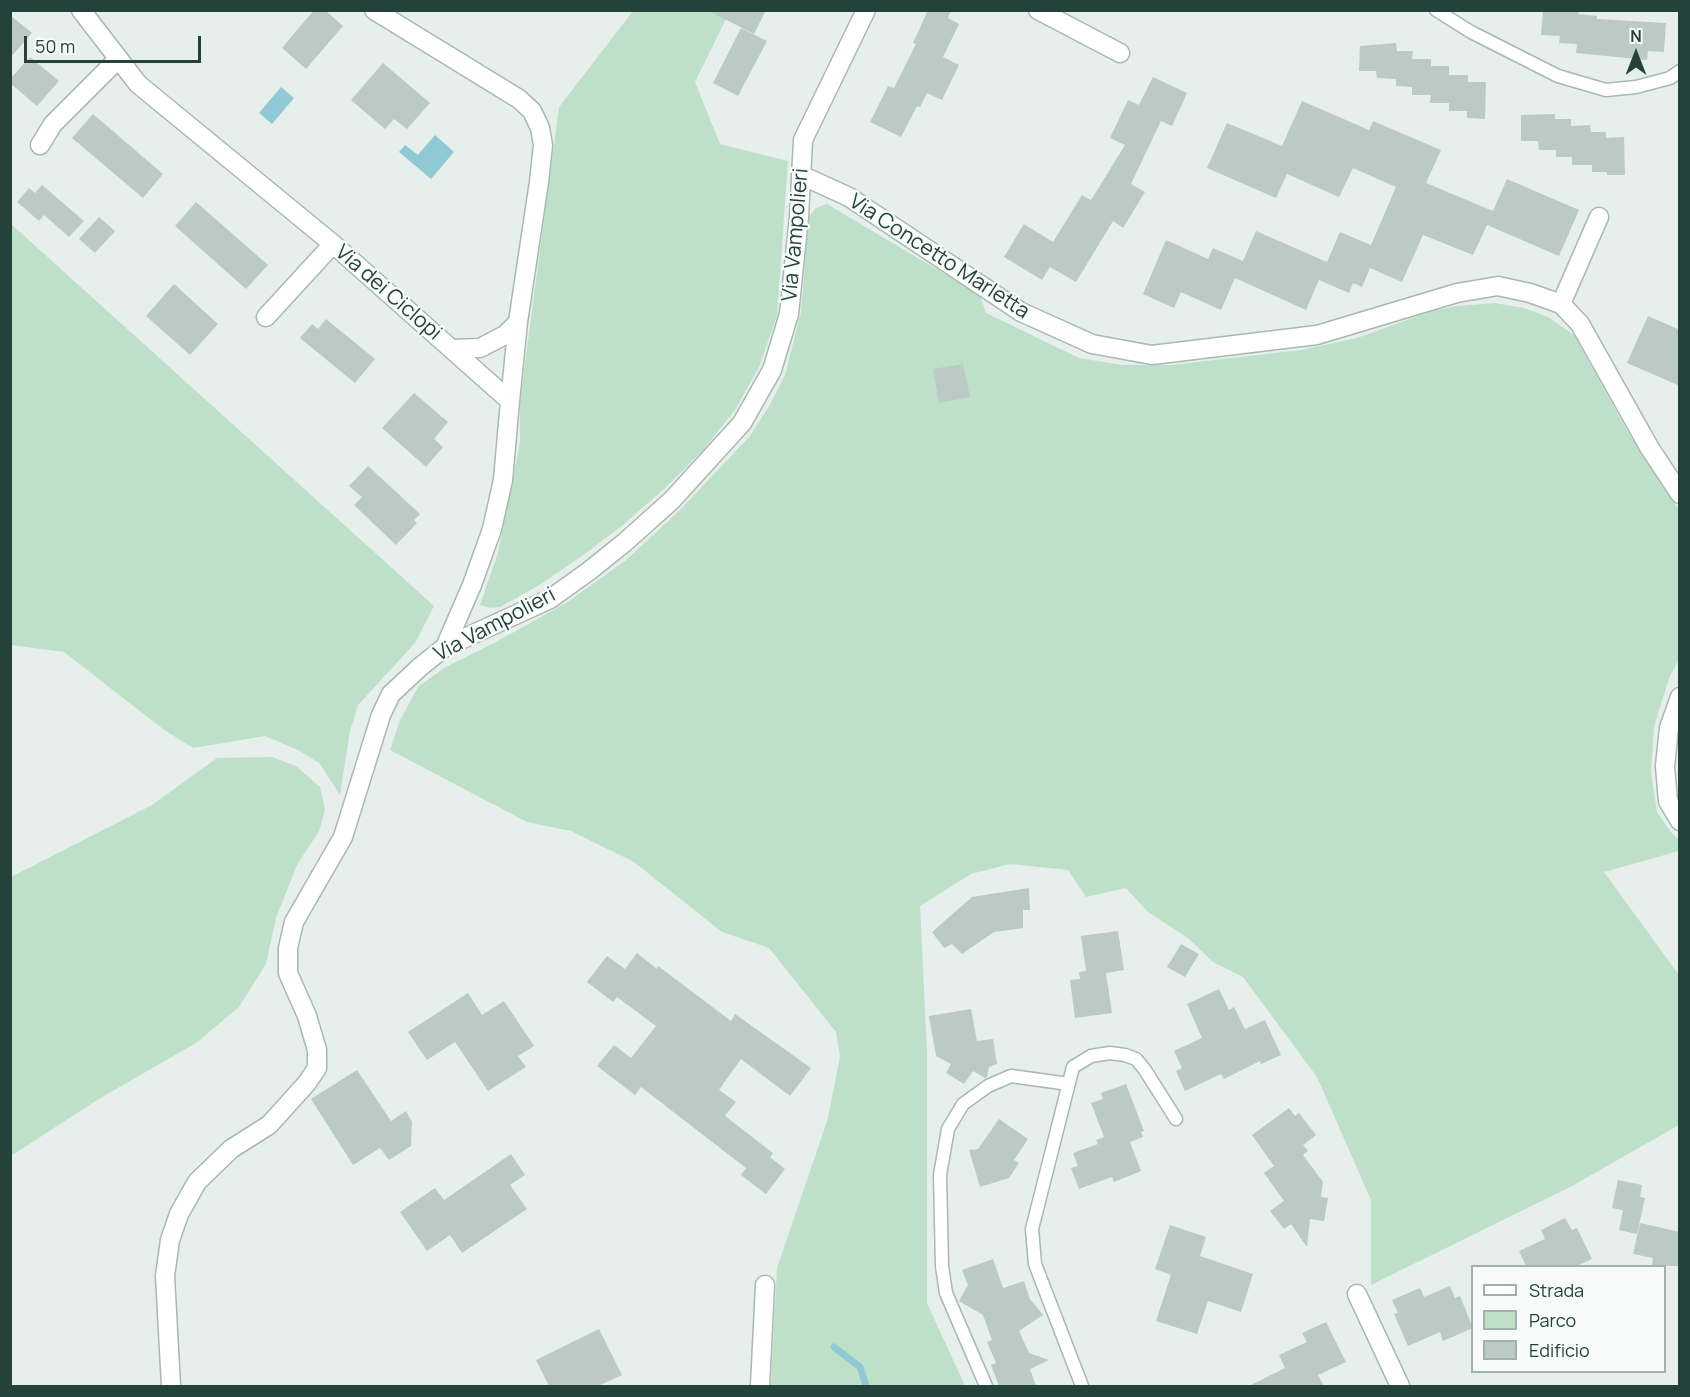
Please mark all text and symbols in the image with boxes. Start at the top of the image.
scale bar [27,24,204,62]
north arrow [1606,24,1666,84]
text: N [1630,25,1642,47]
text: 50 m [35,34,75,58]
street label: Via Vampolieri [778,167,814,303]
street label: Via Concetto Marletta [844,189,1034,325]
street label: Via dei Ciclopi [330,240,446,346]
street label: Via Vampolieri [430,583,560,667]
legend [1471,1265,1666,1373]
text: Strada [1529,1278,1584,1302]
text: Parco [1529,1308,1576,1332]
text: Edificio [1529,1338,1590,1362]

